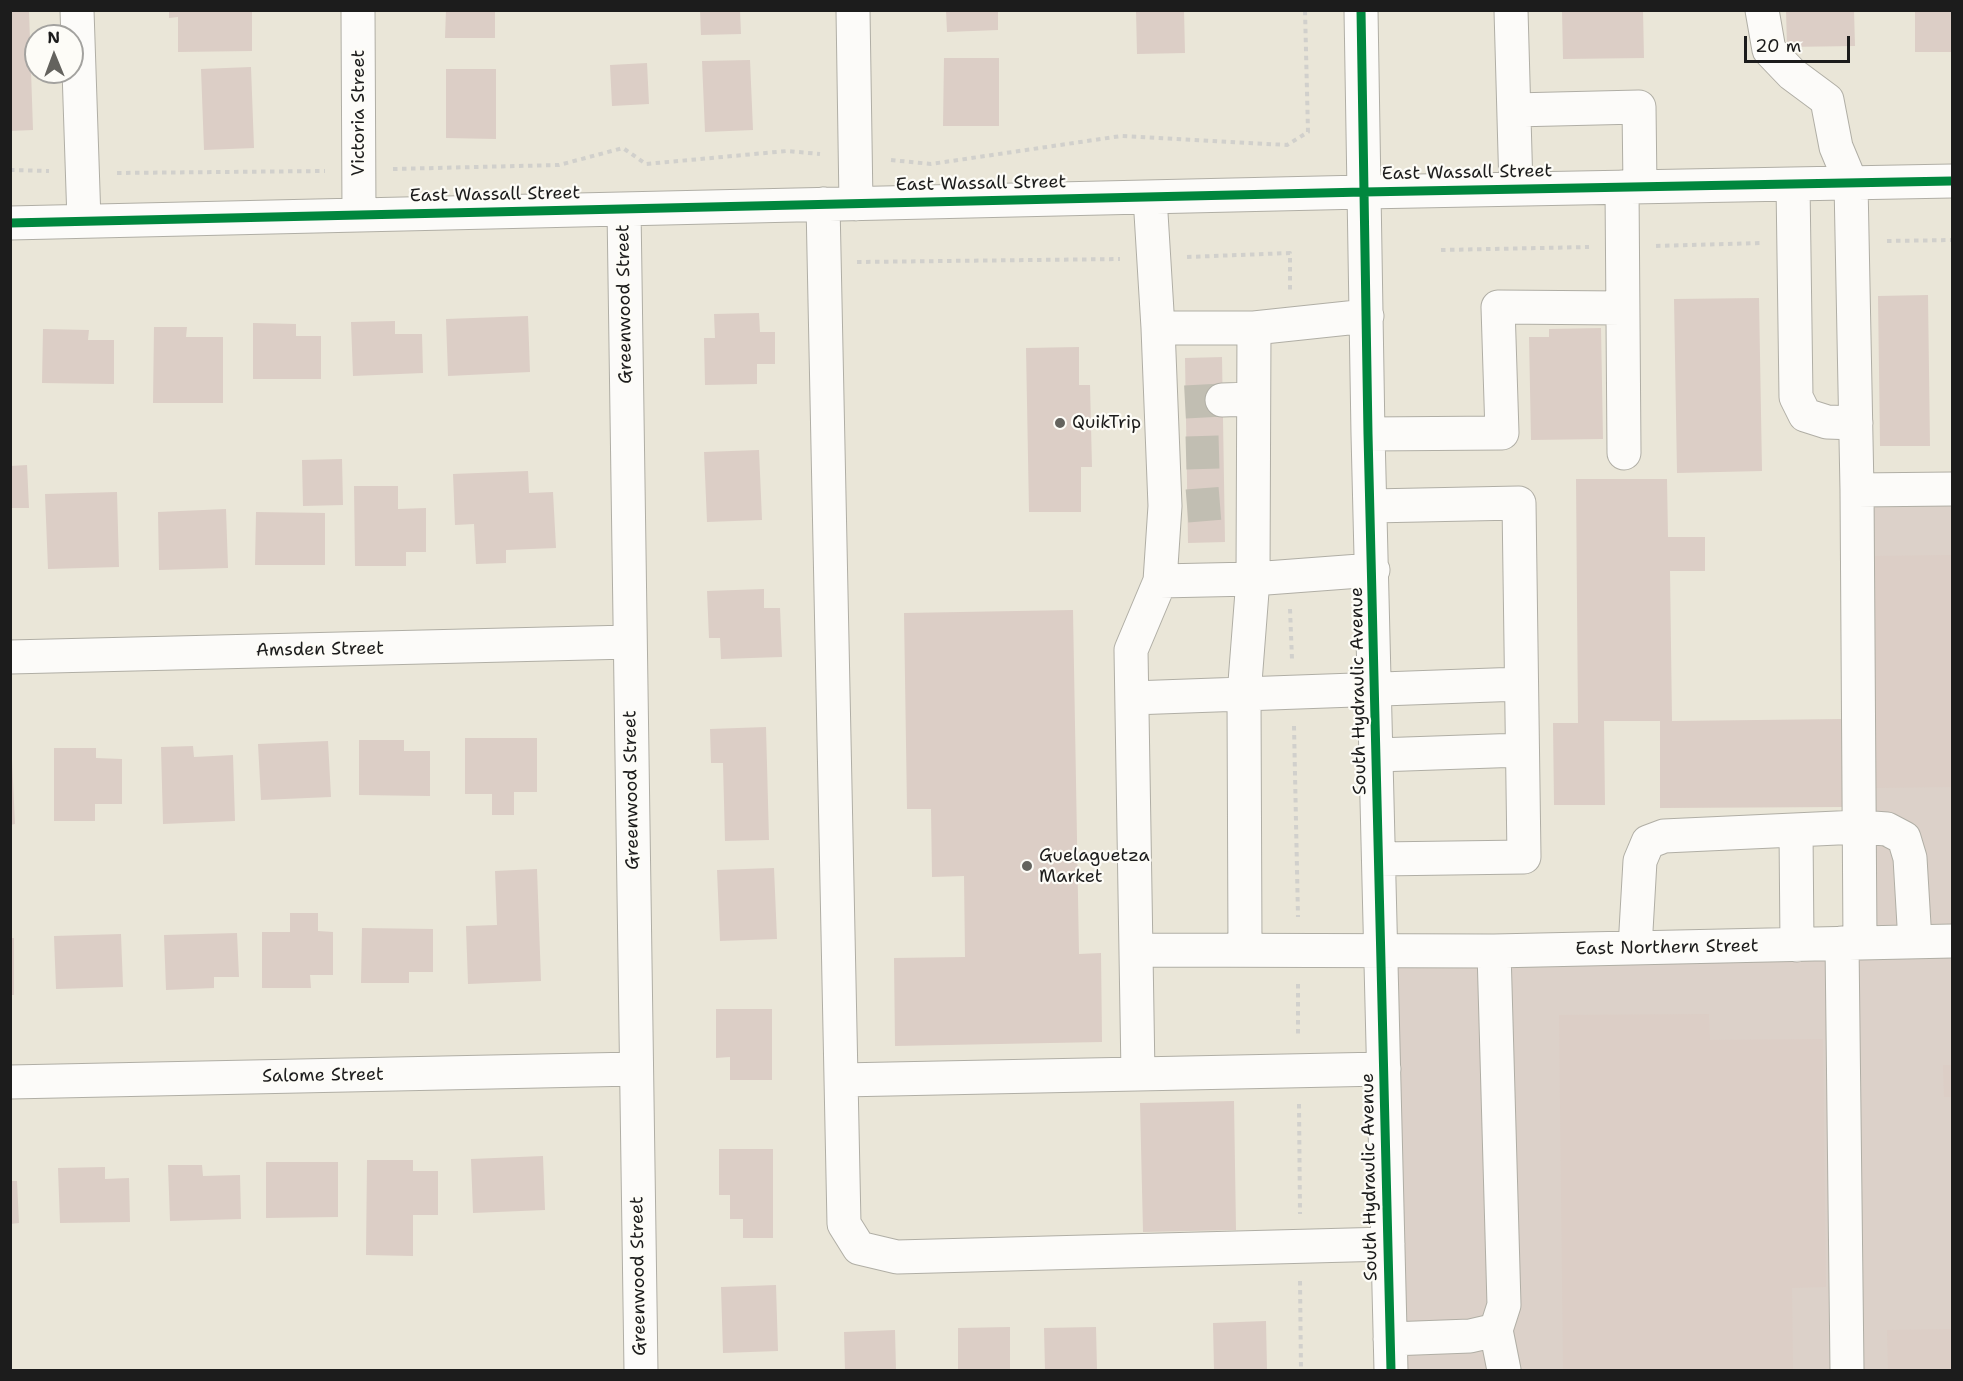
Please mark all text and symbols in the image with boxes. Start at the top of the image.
north arrow [24,24,84,84]
scale bar [1747,24,1854,62]
text: N [47,27,60,48]
text: 20 m [1755,34,1801,58]
street label: Victoria Street [348,50,370,176]
street label: East Wassall Street [1382,161,1552,185]
street label: East Wassall Street [896,172,1066,196]
street label: East Wassall Street [410,183,580,207]
street label: Greenwood Street [613,224,637,384]
place label: QuikTrip [1072,412,1141,434]
marker: QuikTrip [1053,416,1067,430]
street label: South Hydraulic Avenue [1346,587,1372,795]
street label: Amsden Street [256,638,384,662]
street label: Greenwood Street [620,710,644,870]
place label: Guelaguetza Market [1039,845,1150,888]
marker: Guelaguetza Market [1020,859,1034,873]
street label: East Northern Street [1575,936,1759,960]
street label: Salome Street [262,1064,384,1088]
street label: South Hydraulic Avenue [1357,1073,1383,1281]
street label: Greenwood Street [627,1196,651,1356]

